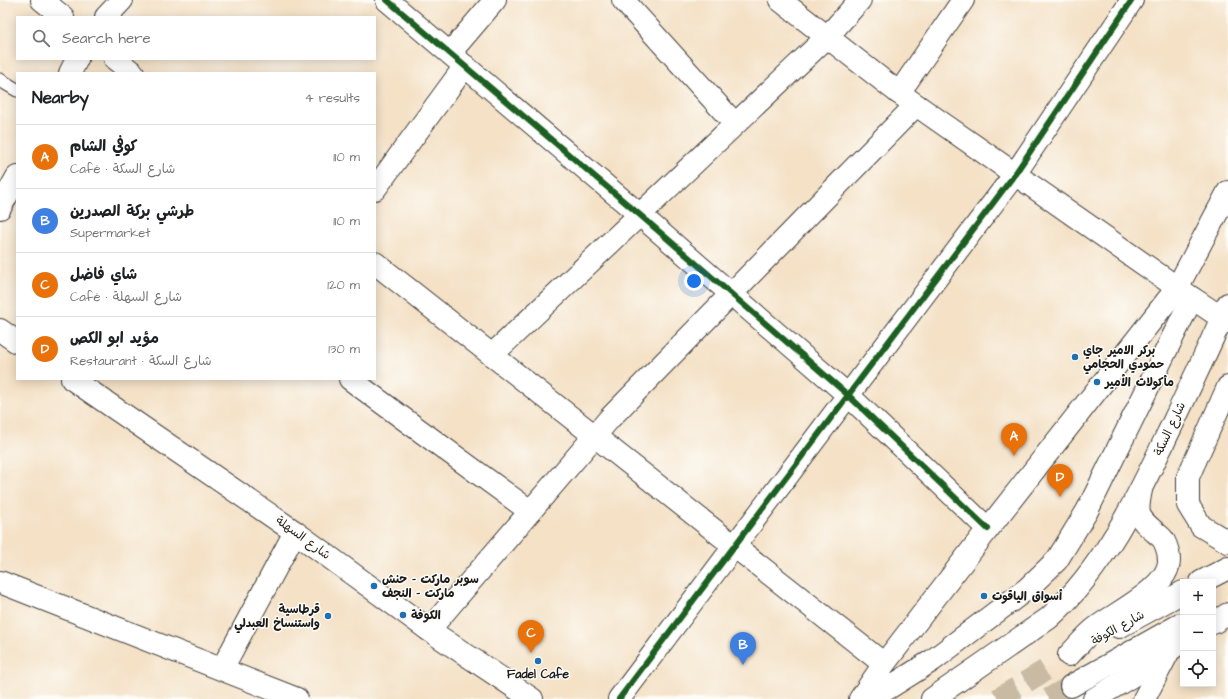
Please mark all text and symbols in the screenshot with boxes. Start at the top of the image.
search box [16,16,376,60]
icon: search [30,27,52,49]
text: Search here [62,28,151,49]
text: Nearby [32,86,89,110]
text: 4 results [305,89,360,107]
text: كوفي الشام [70,136,137,157]
text: A [41,148,49,166]
text: 110 m [333,148,360,166]
text: Café · شارع السكة [70,160,175,178]
text: طرشي بركة الصدرين [70,201,194,222]
text: B [40,212,50,230]
text: 110 m [333,212,360,230]
text: Supermarket [70,224,151,242]
text: شاي فاضل [70,264,137,285]
your location [684,271,704,291]
text: C [40,276,50,294]
text: 120 m [327,276,360,294]
text: Café · شارع السهلة [70,288,182,306]
text: مؤيد ابو الكص [70,328,159,349]
text: D [41,340,49,358]
text: 130 m [328,340,360,358]
place label: بركر الامير جاي حمودي الحجامي [1083,342,1164,375]
text: Restaurant · شارع السكة [70,352,212,370]
marker: بركر الامير جاي حمودي الحجامي [1070,352,1080,362]
place label: مأكولات الأمير [1104,373,1174,391]
marker: مأكولات الأمير [1092,377,1102,387]
street label: شارع السكة [1150,399,1190,459]
pin: A [1001,423,1027,456]
pin: D [1047,464,1073,497]
street label: شارع السهلة [272,512,334,564]
place label: سوبر ماركت - حنش ماركت - النجف [382,571,479,602]
map controls [1180,579,1216,687]
button: + [1180,579,1216,615]
marker: سوبر ماركت - حنش ماركت - النجف [369,581,379,591]
place label: أسواق الياقوت [992,588,1063,605]
marker: أسواق الياقوت [979,591,989,601]
place label: قرطاسية واستنساخ العبدلي [234,601,320,634]
street label: شارع الكوفة [1088,606,1148,650]
place label: الكوفة [411,607,441,624]
marker: الكوفة [398,610,408,620]
marker: قرطاسية واستنساخ العبدلي [323,611,333,621]
button: − [1180,615,1216,651]
pin: C [518,620,544,653]
pin: B [730,632,756,665]
button: locate [1180,651,1216,687]
marker: Fadel Cafe [533,656,543,666]
place label: Fadel Cafe [507,666,569,683]

